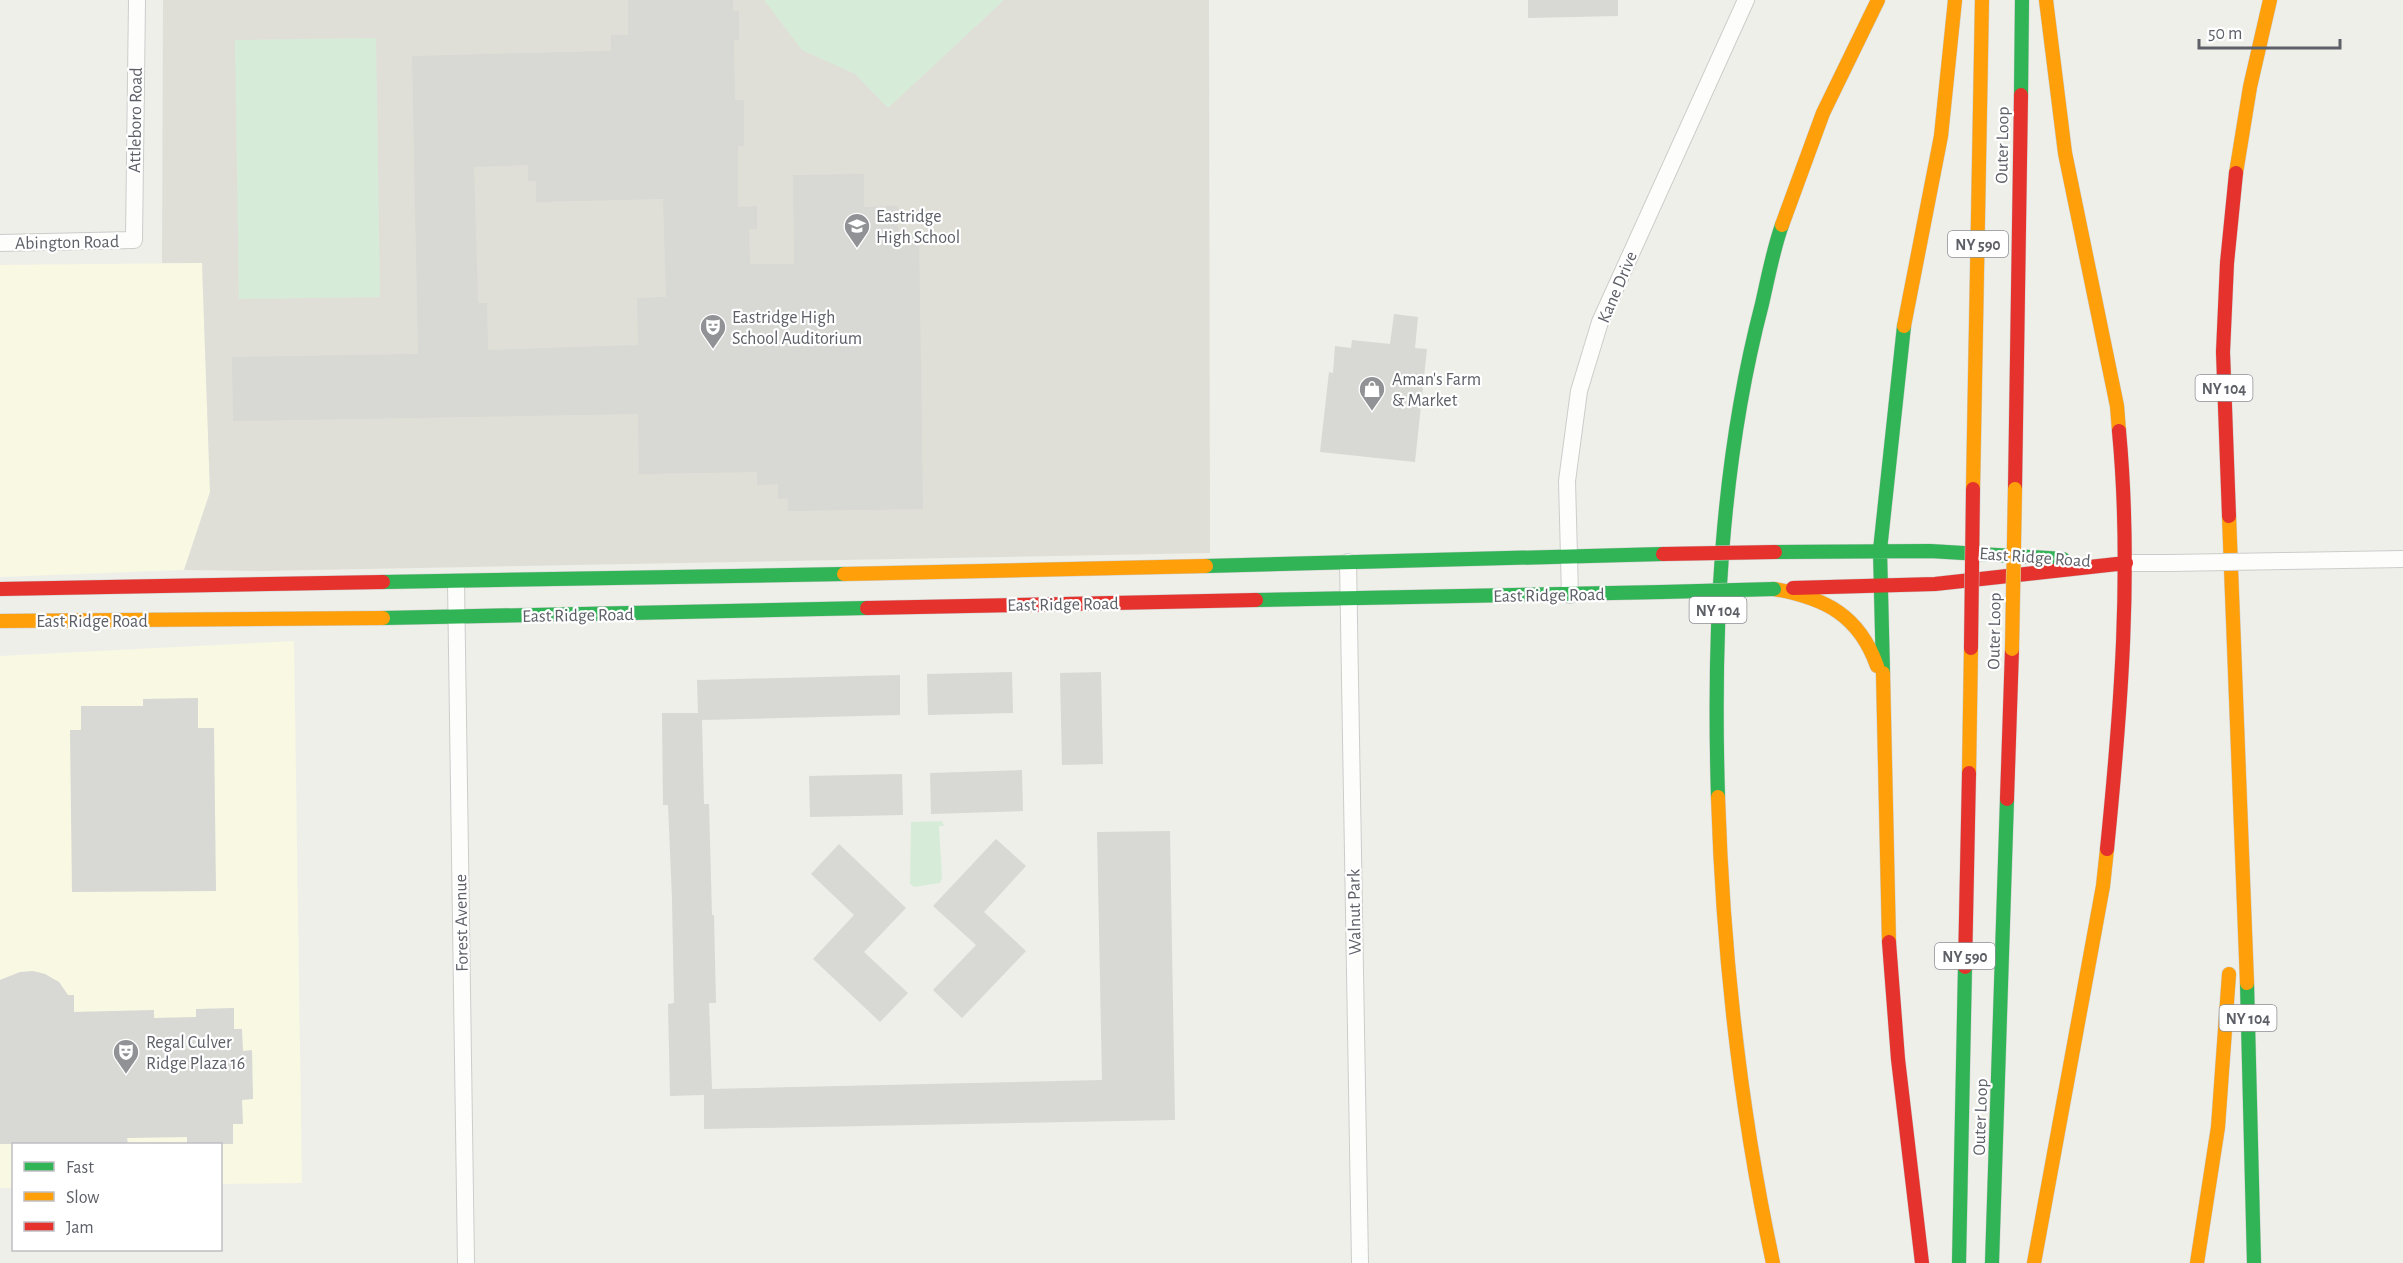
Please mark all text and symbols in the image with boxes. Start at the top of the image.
scale bar [2199,12,2340,50]
text: 50 m [2208,25,2242,43]
street label: Attleboro Road [126,67,146,173]
street label: Outer Loop [1993,106,2013,184]
place label: Eastridge High School [876,208,960,247]
school or university icon: Eastridge High School [842,211,872,249]
road number: NY 590 [1948,231,2008,257]
street label: Abington Road [15,233,119,253]
street label: Kane Drive [1595,249,1641,326]
place label: Eastridge High School Auditorium [732,309,862,348]
theatre icon: Eastridge High School Auditorium [698,312,728,350]
place label: Aman's Farm & Market [1392,371,1481,410]
shop icon: Aman's Farm & Market [1357,374,1387,412]
road number: NY 104 [2196,375,2252,401]
street label: East Ridge Road [1979,545,2091,571]
street label: East Ridge Road [1493,586,1605,606]
street label: Outer Loop [1985,592,2005,670]
street label: East Ridge Road [1007,595,1119,615]
road number: NY 104 [1690,597,1746,623]
street label: East Ridge Road [522,606,634,626]
street label: East Ridge Road [36,613,148,631]
street label: Walnut Park [1345,868,1365,955]
street label: Forest Avenue [452,874,472,972]
road number: NY 590 [1935,943,1995,969]
road number: NY 104 [2220,1005,2276,1031]
place label: Regal Culver Ridge Plaza 16 [146,1034,245,1073]
theatre icon: Regal Culver Ridge Plaza 16 [111,1037,141,1075]
street label: Outer Loop [1971,1078,1991,1156]
legend [12,1143,222,1251]
text: Fast [66,1159,94,1177]
text: Slow [66,1189,99,1207]
text: Jam [66,1219,94,1237]

